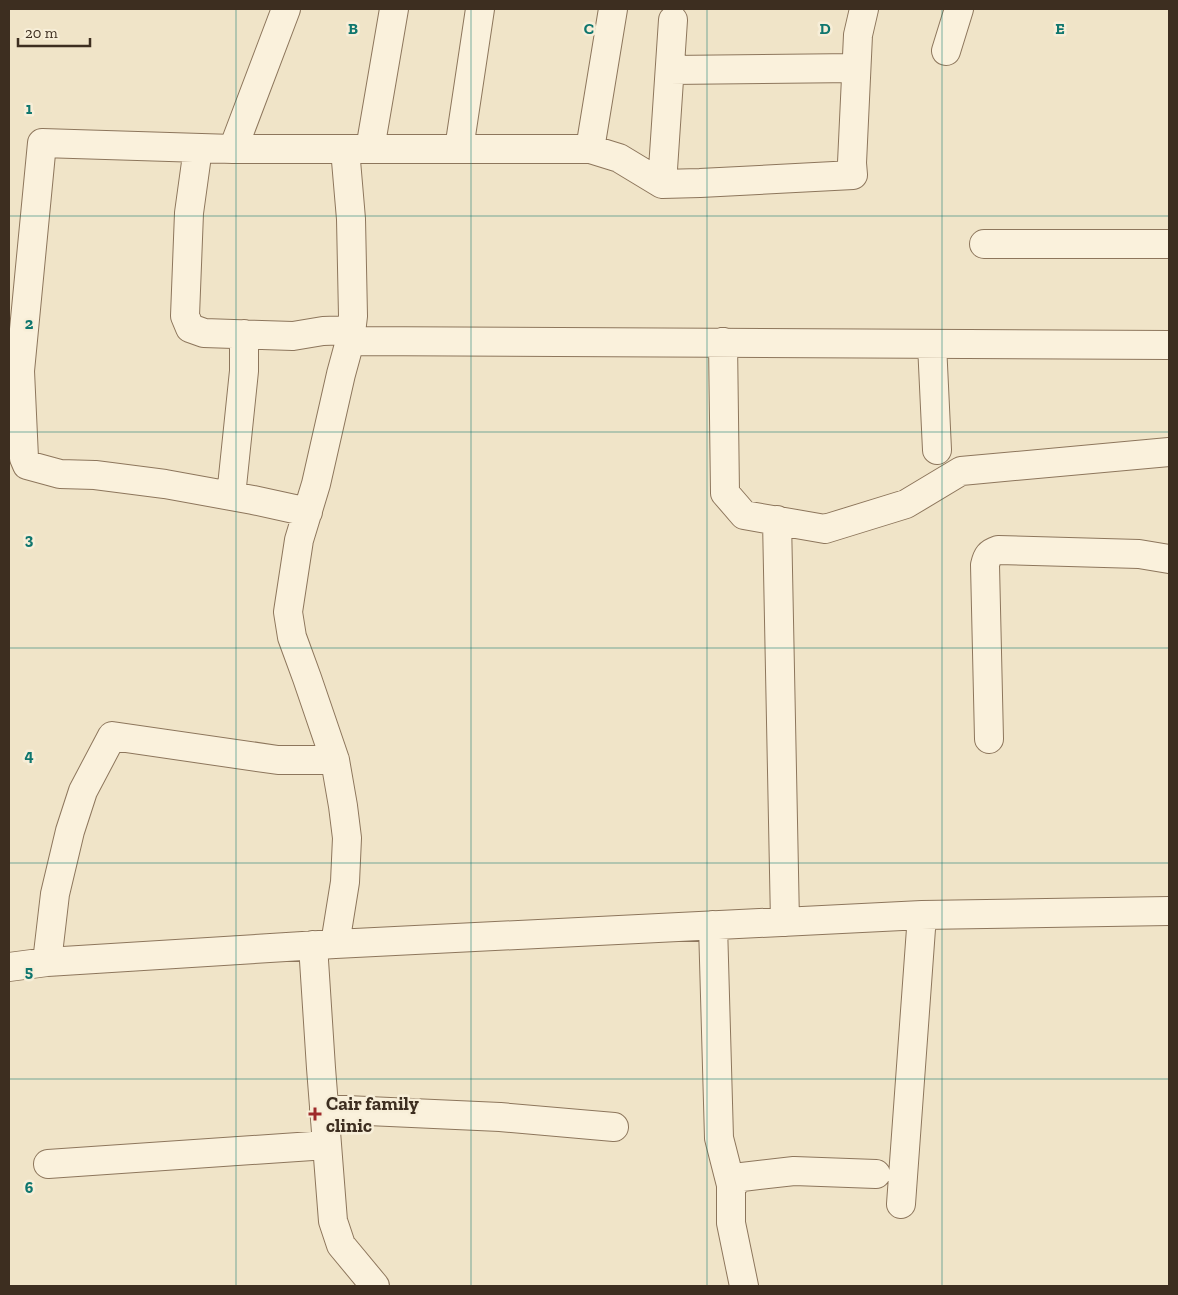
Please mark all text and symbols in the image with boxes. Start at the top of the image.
scale bar [18,15,90,47]
text: B [348,19,358,38]
text: C [584,19,594,38]
text: D [819,19,831,38]
text: E [1055,19,1065,38]
text: 20 m [25,24,58,42]
text: 1 [26,99,33,118]
text: 2 [25,314,34,333]
text: 3 [25,530,34,549]
text: 4 [24,746,34,765]
text: 5 [25,962,33,981]
place label: Cair family clinic [326,1092,419,1137]
marker: Cair family clinic [308,1107,322,1121]
text: 6 [25,1178,34,1197]

